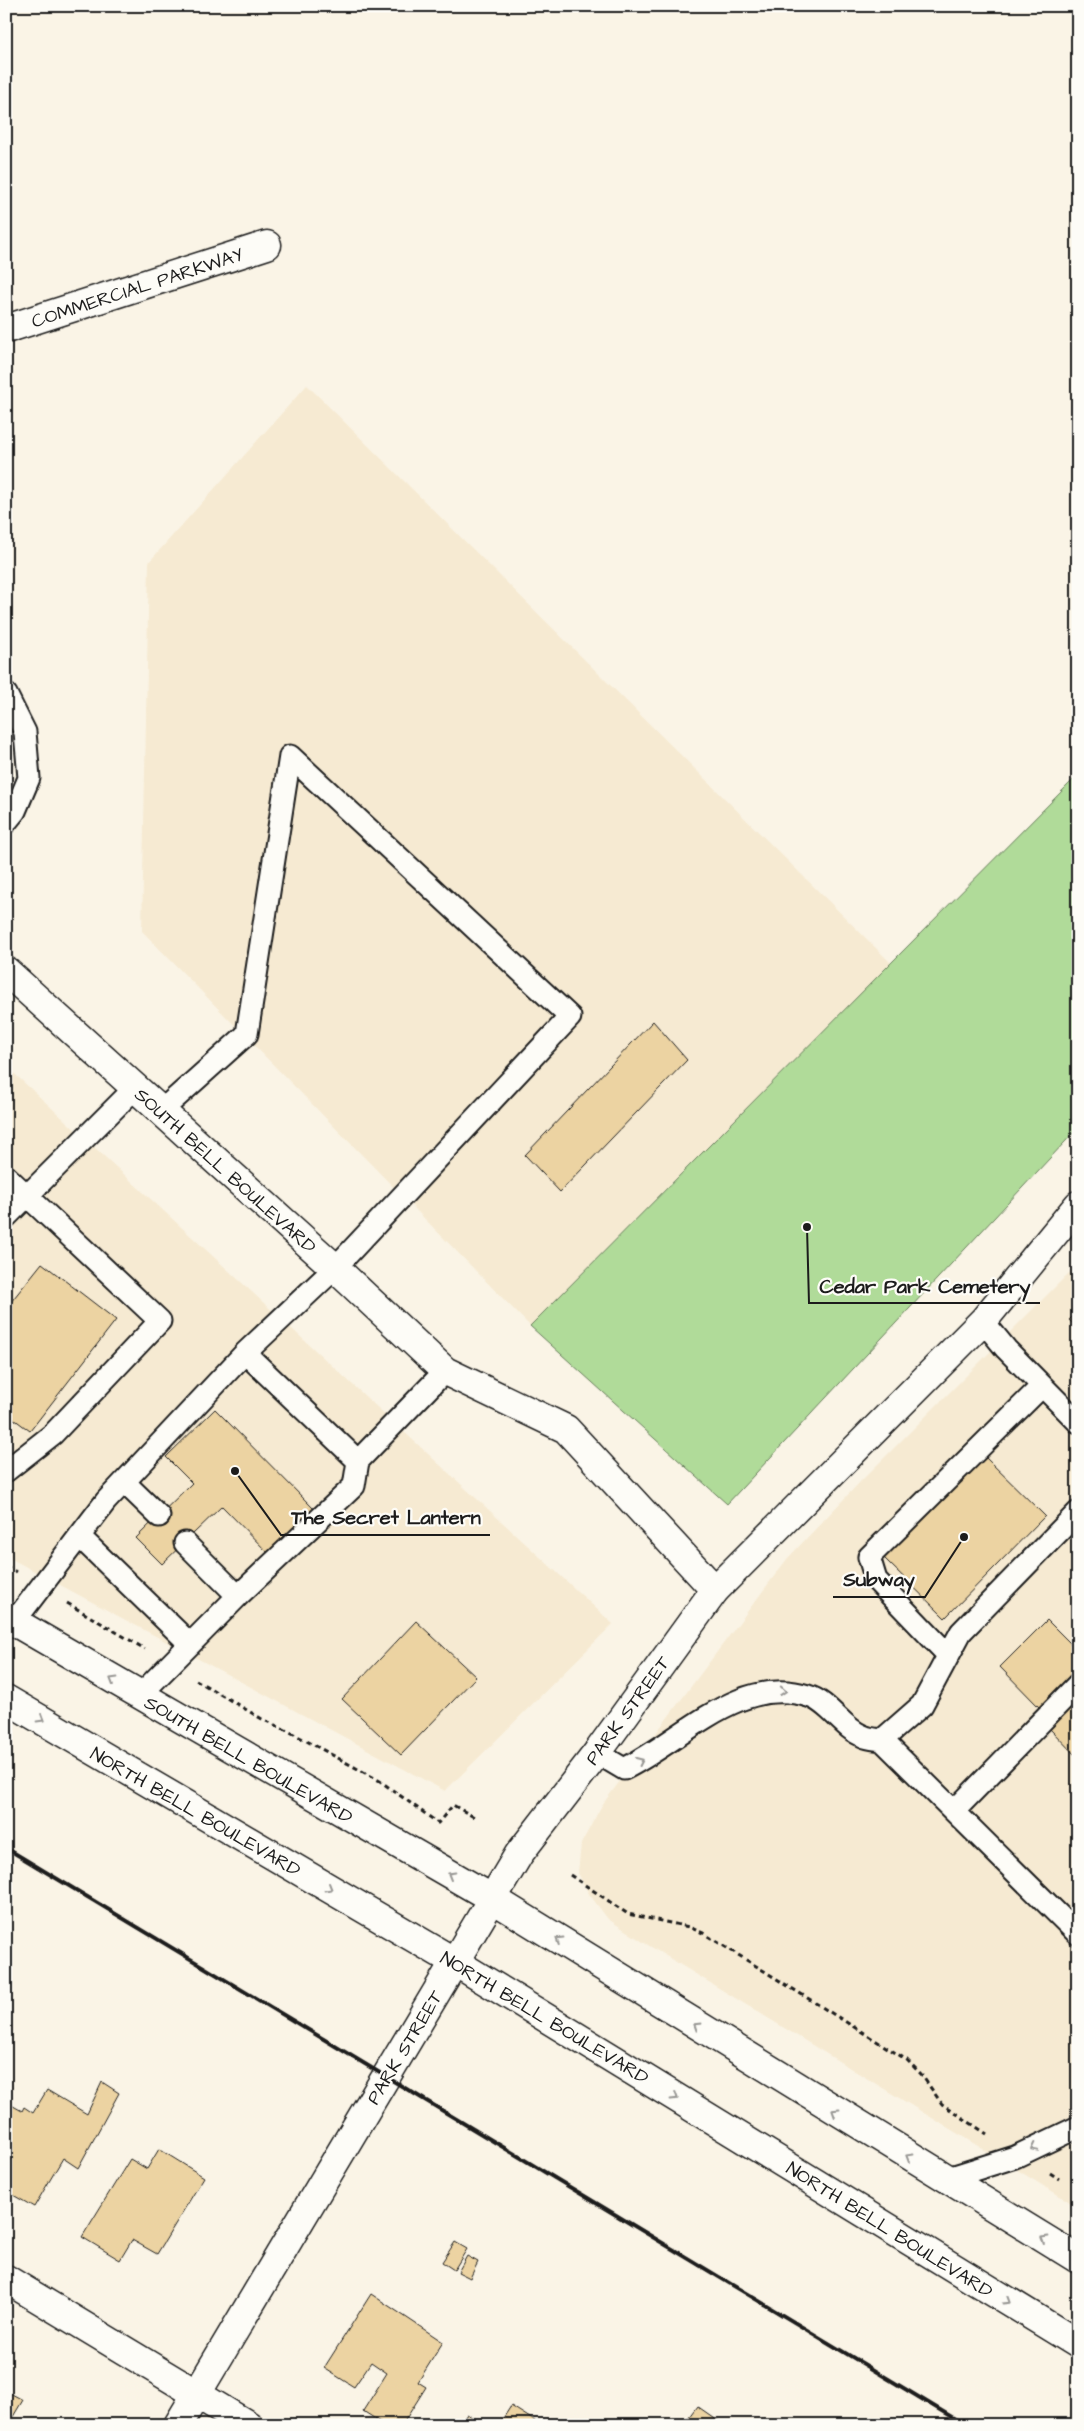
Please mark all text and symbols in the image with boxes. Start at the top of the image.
street label: COMMERCIAL PARKWAY [28,241,247,335]
street label: SOUTH BELL BOULEVARD [128,1082,322,1260]
callout: Cedar Park Cemetery [809,1268,1040,1303]
text: Cedar Park Cemetery [820,1273,1031,1302]
callout: The Secret Lantern [281,1500,490,1535]
text: The Secret Lantern [290,1504,481,1532]
callout: Subway [833,1562,925,1597]
text: Subway [842,1566,915,1595]
street label: PARK STREET [579,1651,677,1771]
one-way arrow [110,1677,119,1687]
one-way arrow [779,1686,787,1697]
street label: SOUTH BELL BOULEVARD [139,1689,357,1831]
one-way arrow [35,1713,44,1723]
street label: NORTH BELL BOULEVARD [85,1741,306,1884]
one-way arrow [635,1757,644,1767]
one-way arrow [448,1871,457,1881]
one-way arrow [323,1882,332,1892]
one-way arrow [556,1937,565,1947]
street label: NORTH BELL BOULEVARD [435,1945,654,2091]
street label: PARK STREET [361,1985,450,2110]
one-way arrow [694,2023,703,2032]
one-way arrow [669,2091,679,2100]
one-way arrow [832,2108,841,2118]
one-way arrow [1030,2142,1039,2152]
one-way arrow [905,2153,914,2163]
street label: NORTH BELL BOULEVARD [781,2155,998,2305]
one-way arrow [1041,2235,1050,2245]
one-way arrow [1002,2295,1011,2304]

